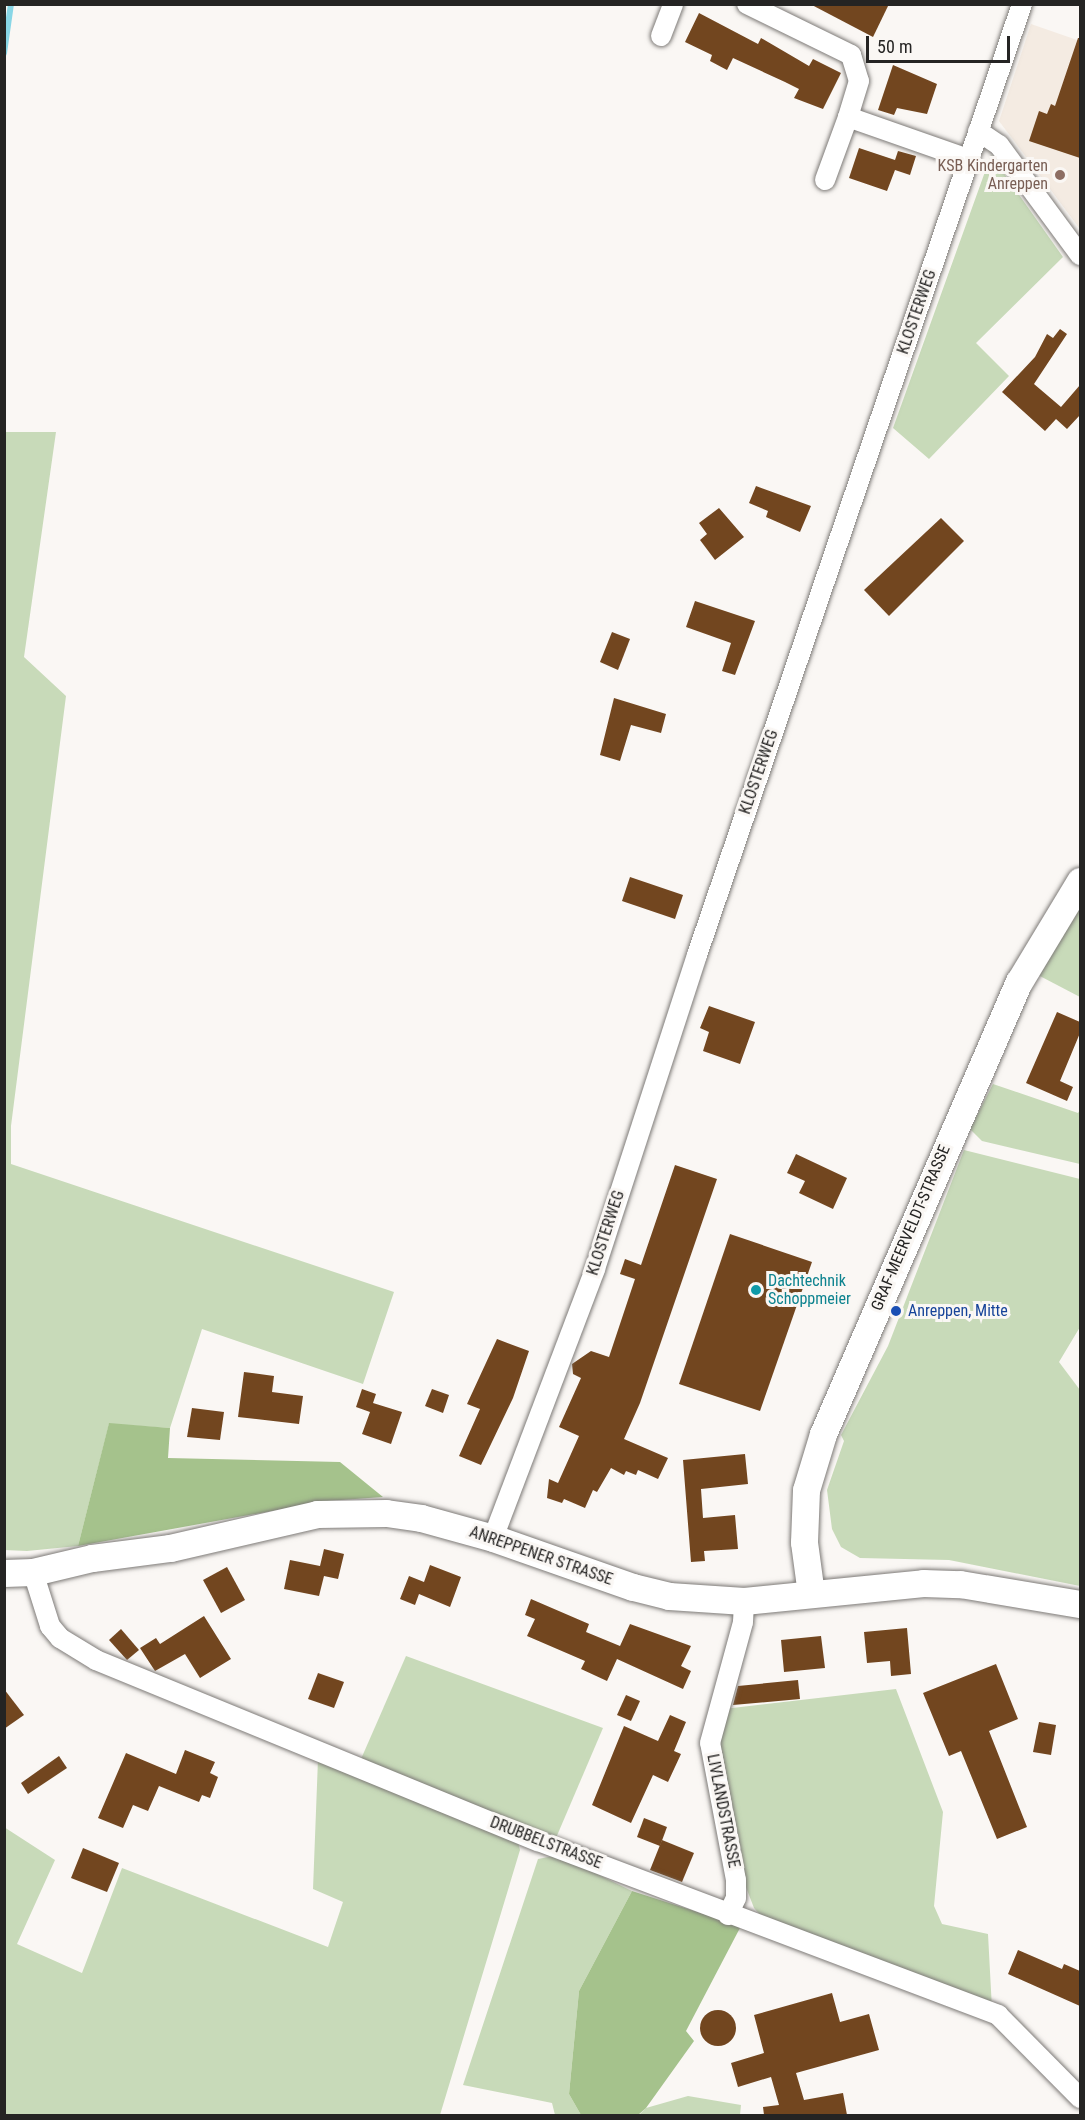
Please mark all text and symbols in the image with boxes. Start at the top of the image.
scale bar [869,24,1013,62]
text: 50 m [877,36,912,57]
place label: KSB Kindergarten Anreppen [937,156,1048,194]
marker: KSB Kindergarten Anreppen [1053,168,1067,182]
street label: KLOSTERWEG [894,267,940,357]
street label: KLOSTERWEG [736,727,782,817]
street label: GRAF-MEERVELDT-STRASSE [867,1142,955,1314]
street label: KLOSTERWEG [583,1188,629,1278]
place label: Dachtechnik Schoppmeier [768,1271,851,1309]
marker: Dachtechnik Schoppmeier [749,1283,763,1297]
place label: Anreppen, Mitte [908,1301,1008,1321]
marker: Anreppen, Mitte [889,1304,903,1318]
street label: ANREPPENER STRASSE [467,1522,615,1590]
street label: LIVLANDSTRASSE [703,1752,743,1870]
street label: DRUBBELSTRASSE [487,1813,605,1873]

